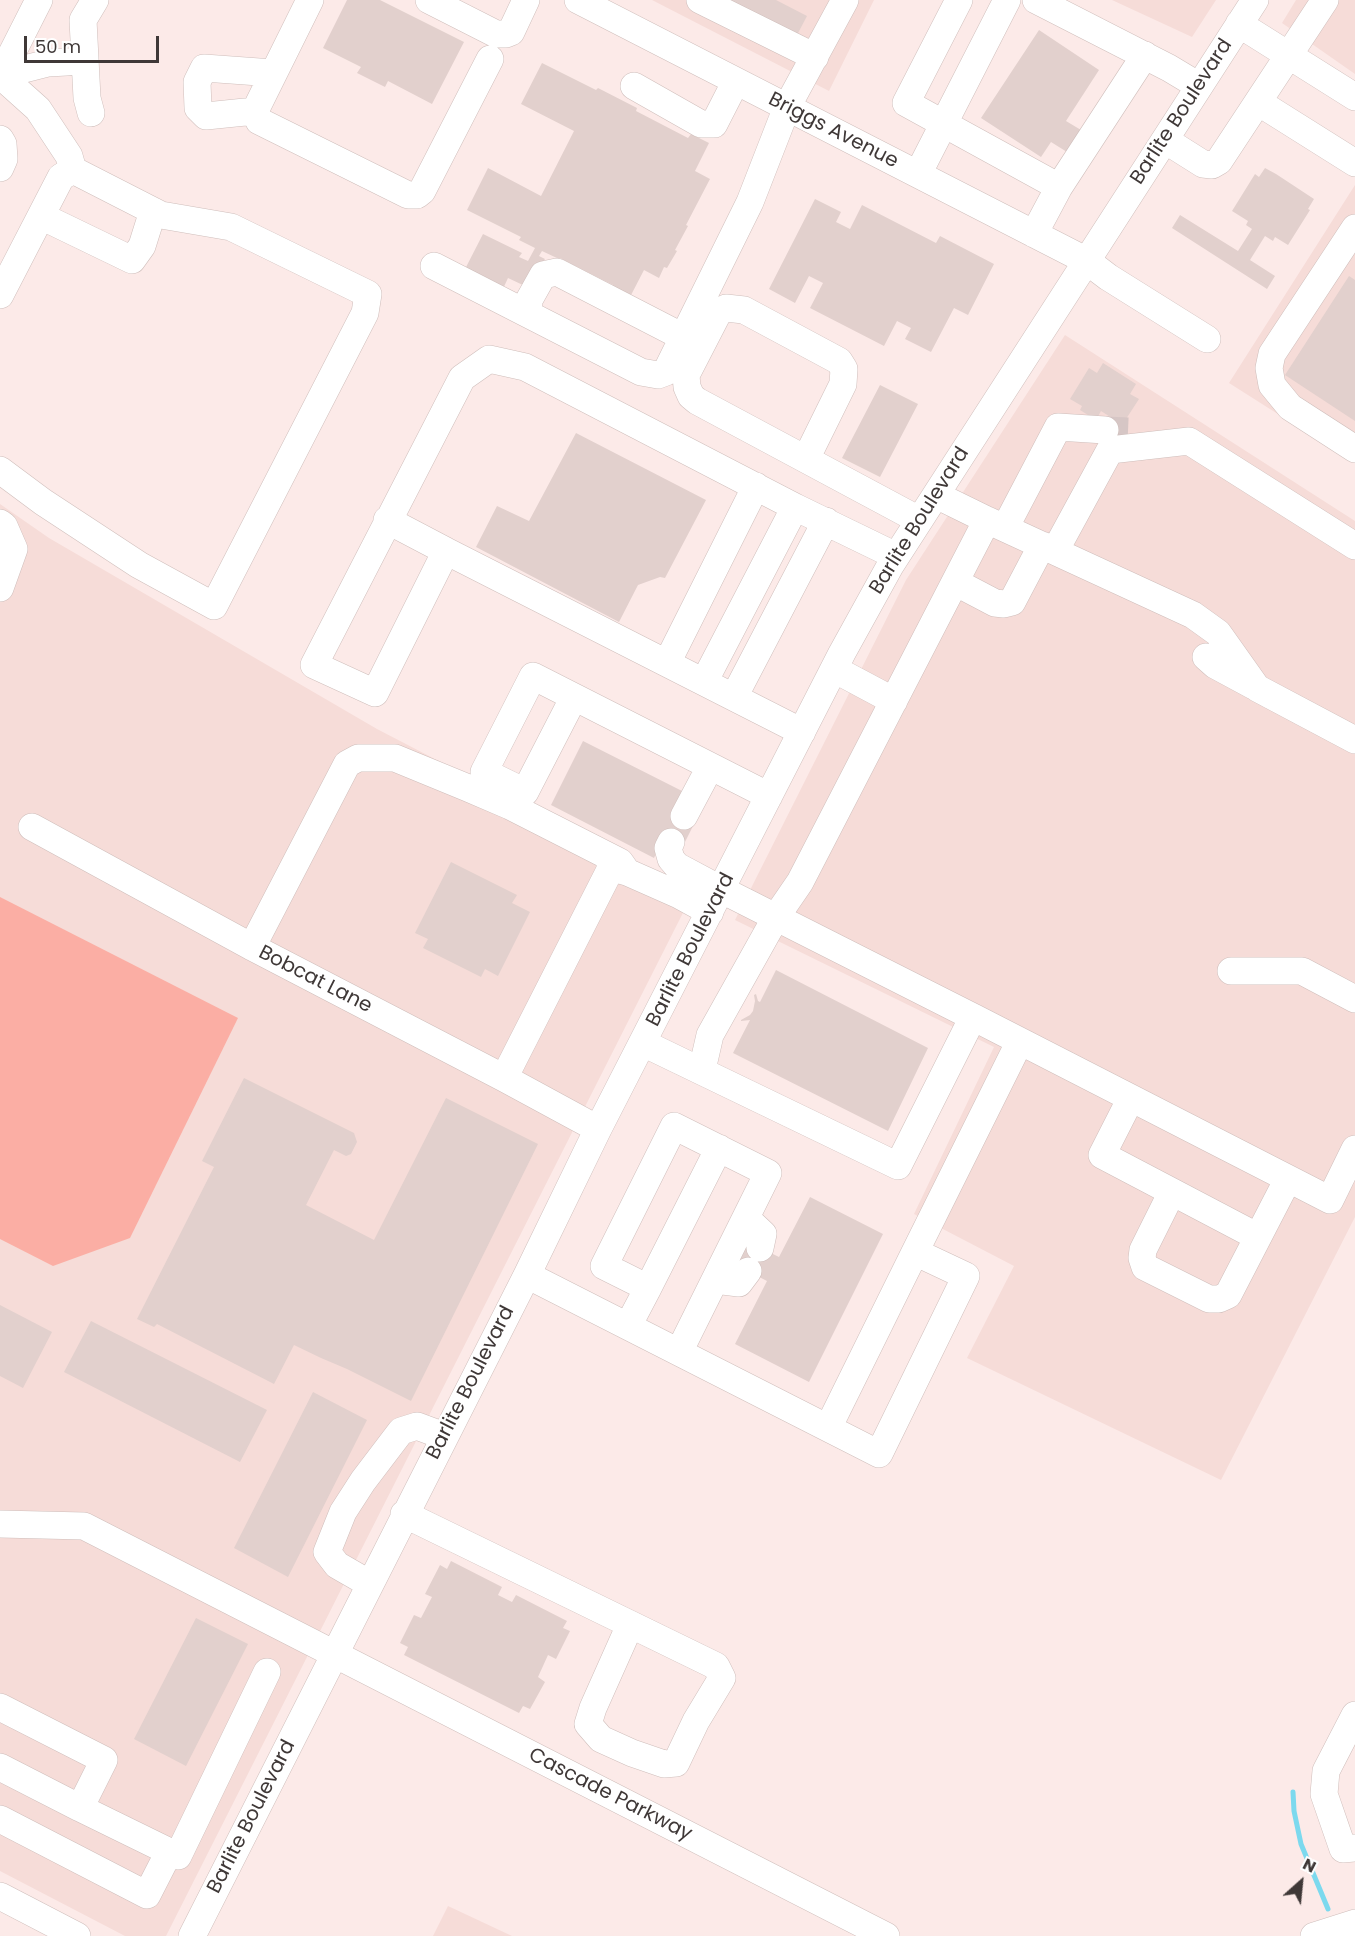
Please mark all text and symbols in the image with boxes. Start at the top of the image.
scale bar [27,24,162,62]
text: 50 m [35,34,81,59]
street label: Barlite Boulevard [1126,35,1238,189]
street label: Briggs Avenue [764,88,902,174]
street label: Barlite Boulevard [865,443,975,599]
street label: Barlite Boulevard [642,869,740,1031]
street label: Bobcat Lane [254,941,376,1019]
street label: Barlite Boulevard [422,1302,520,1464]
street label: Barlite Boulevard [203,1736,301,1898]
street label: Cascade Parkway [524,1743,696,1847]
north arrow [1271,1852,1331,1912]
text: N [1299,1853,1320,1878]

